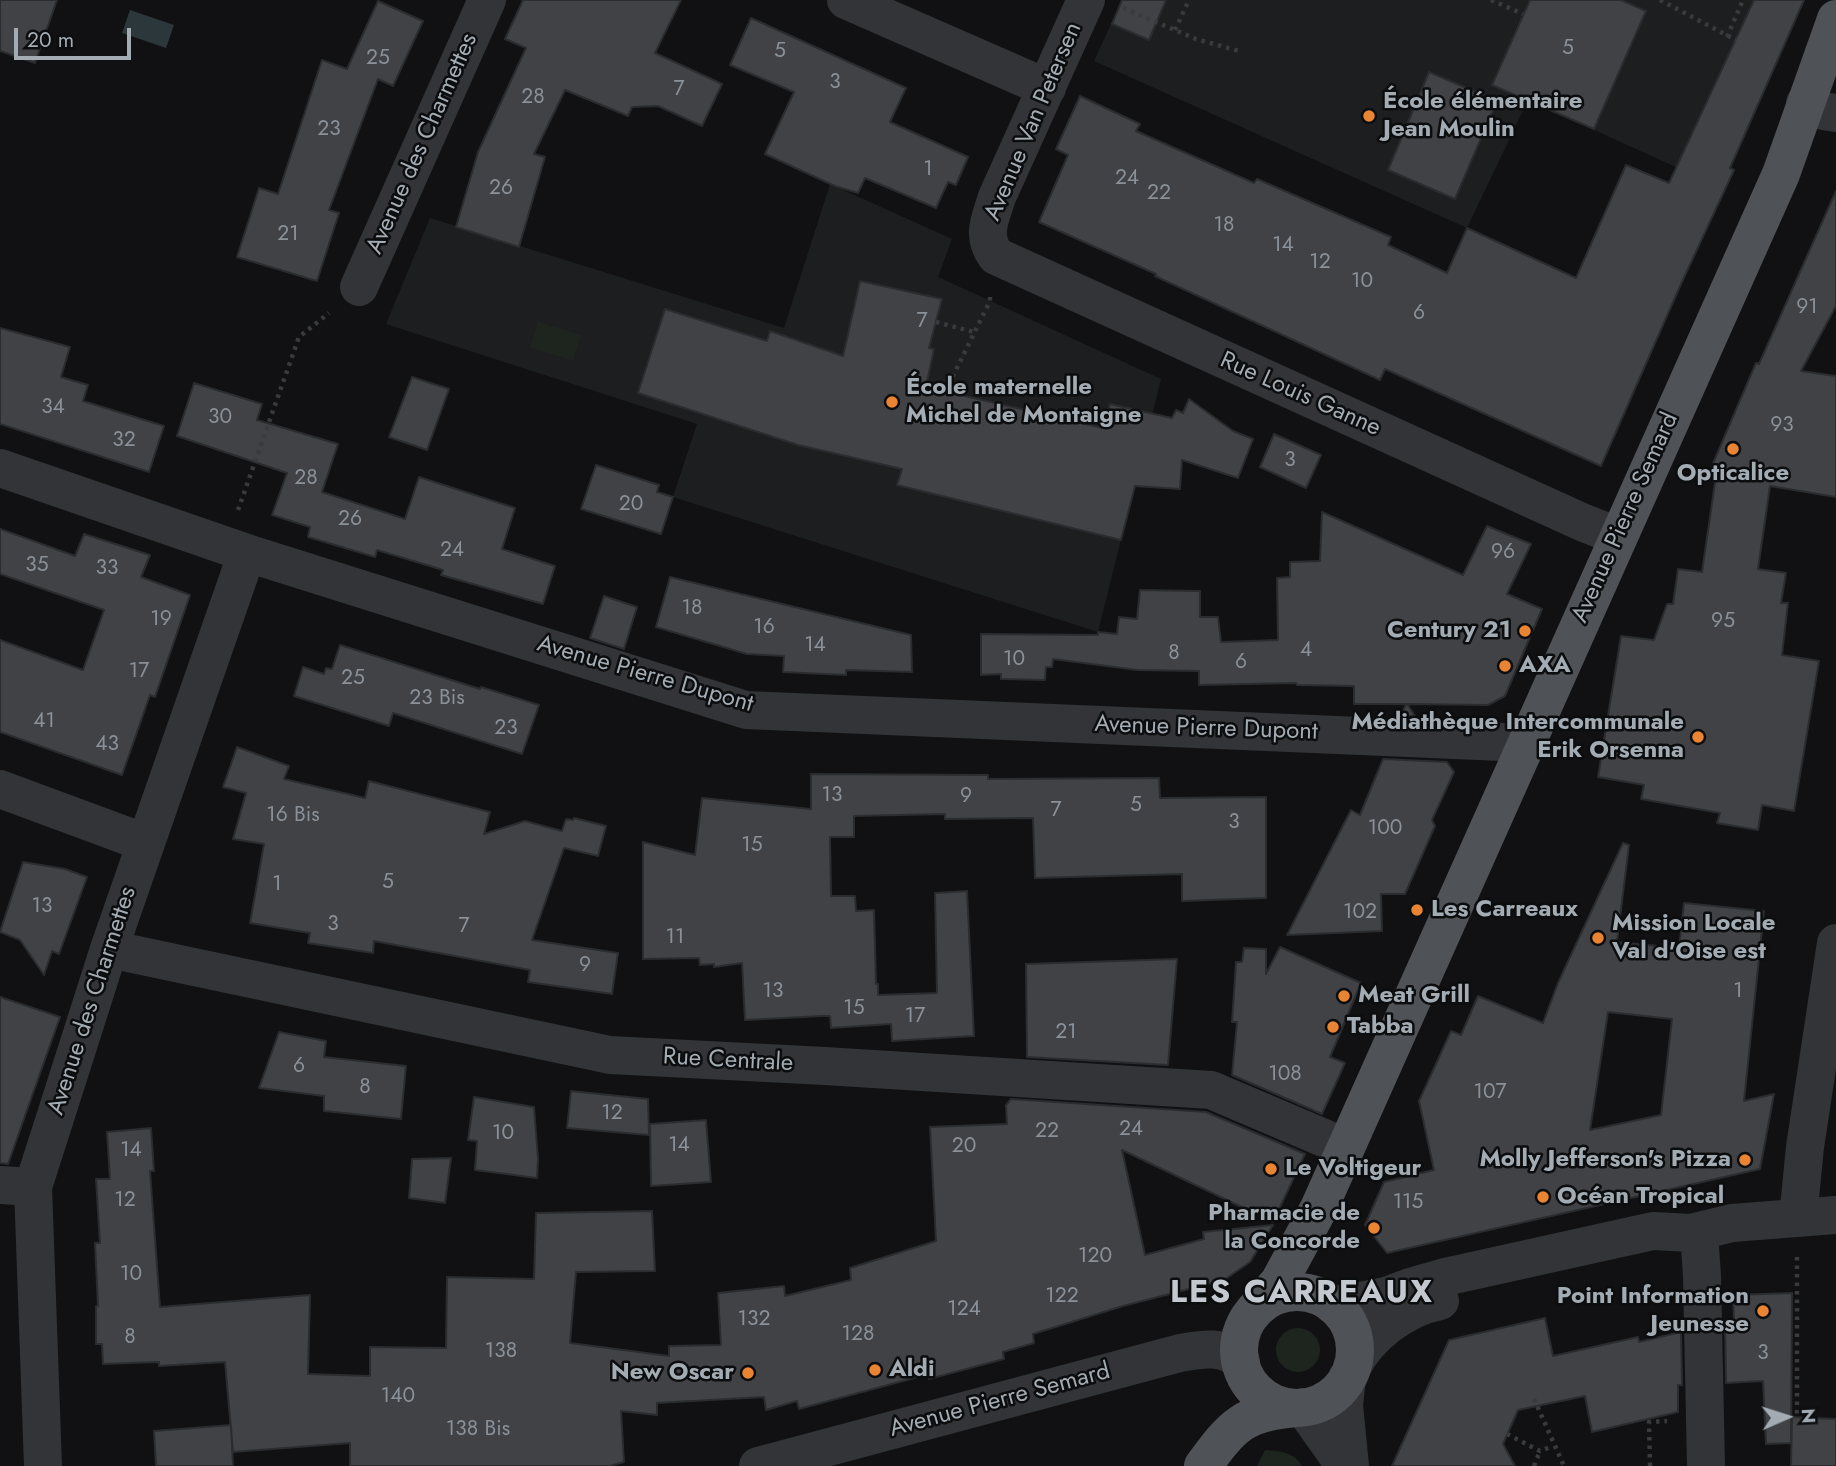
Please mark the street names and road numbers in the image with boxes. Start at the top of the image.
street label: Avenue Van Petersen [979,19,1089,225]
street label: Avenue des Charmettes [361,29,485,259]
street label: Rue Louis Ganne [1215,347,1385,443]
street label: Avenue Pierre Semard [1567,408,1685,628]
street label: Avenue Pierre Dupont [534,630,756,720]
street label: Avenue Pierre Dupont [1094,711,1318,747]
street label: Avenue des Charmettes [42,883,144,1119]
street label: Rue Centrale [662,1043,794,1079]
street label: Avenue Pierre Semard [887,1358,1113,1444]

